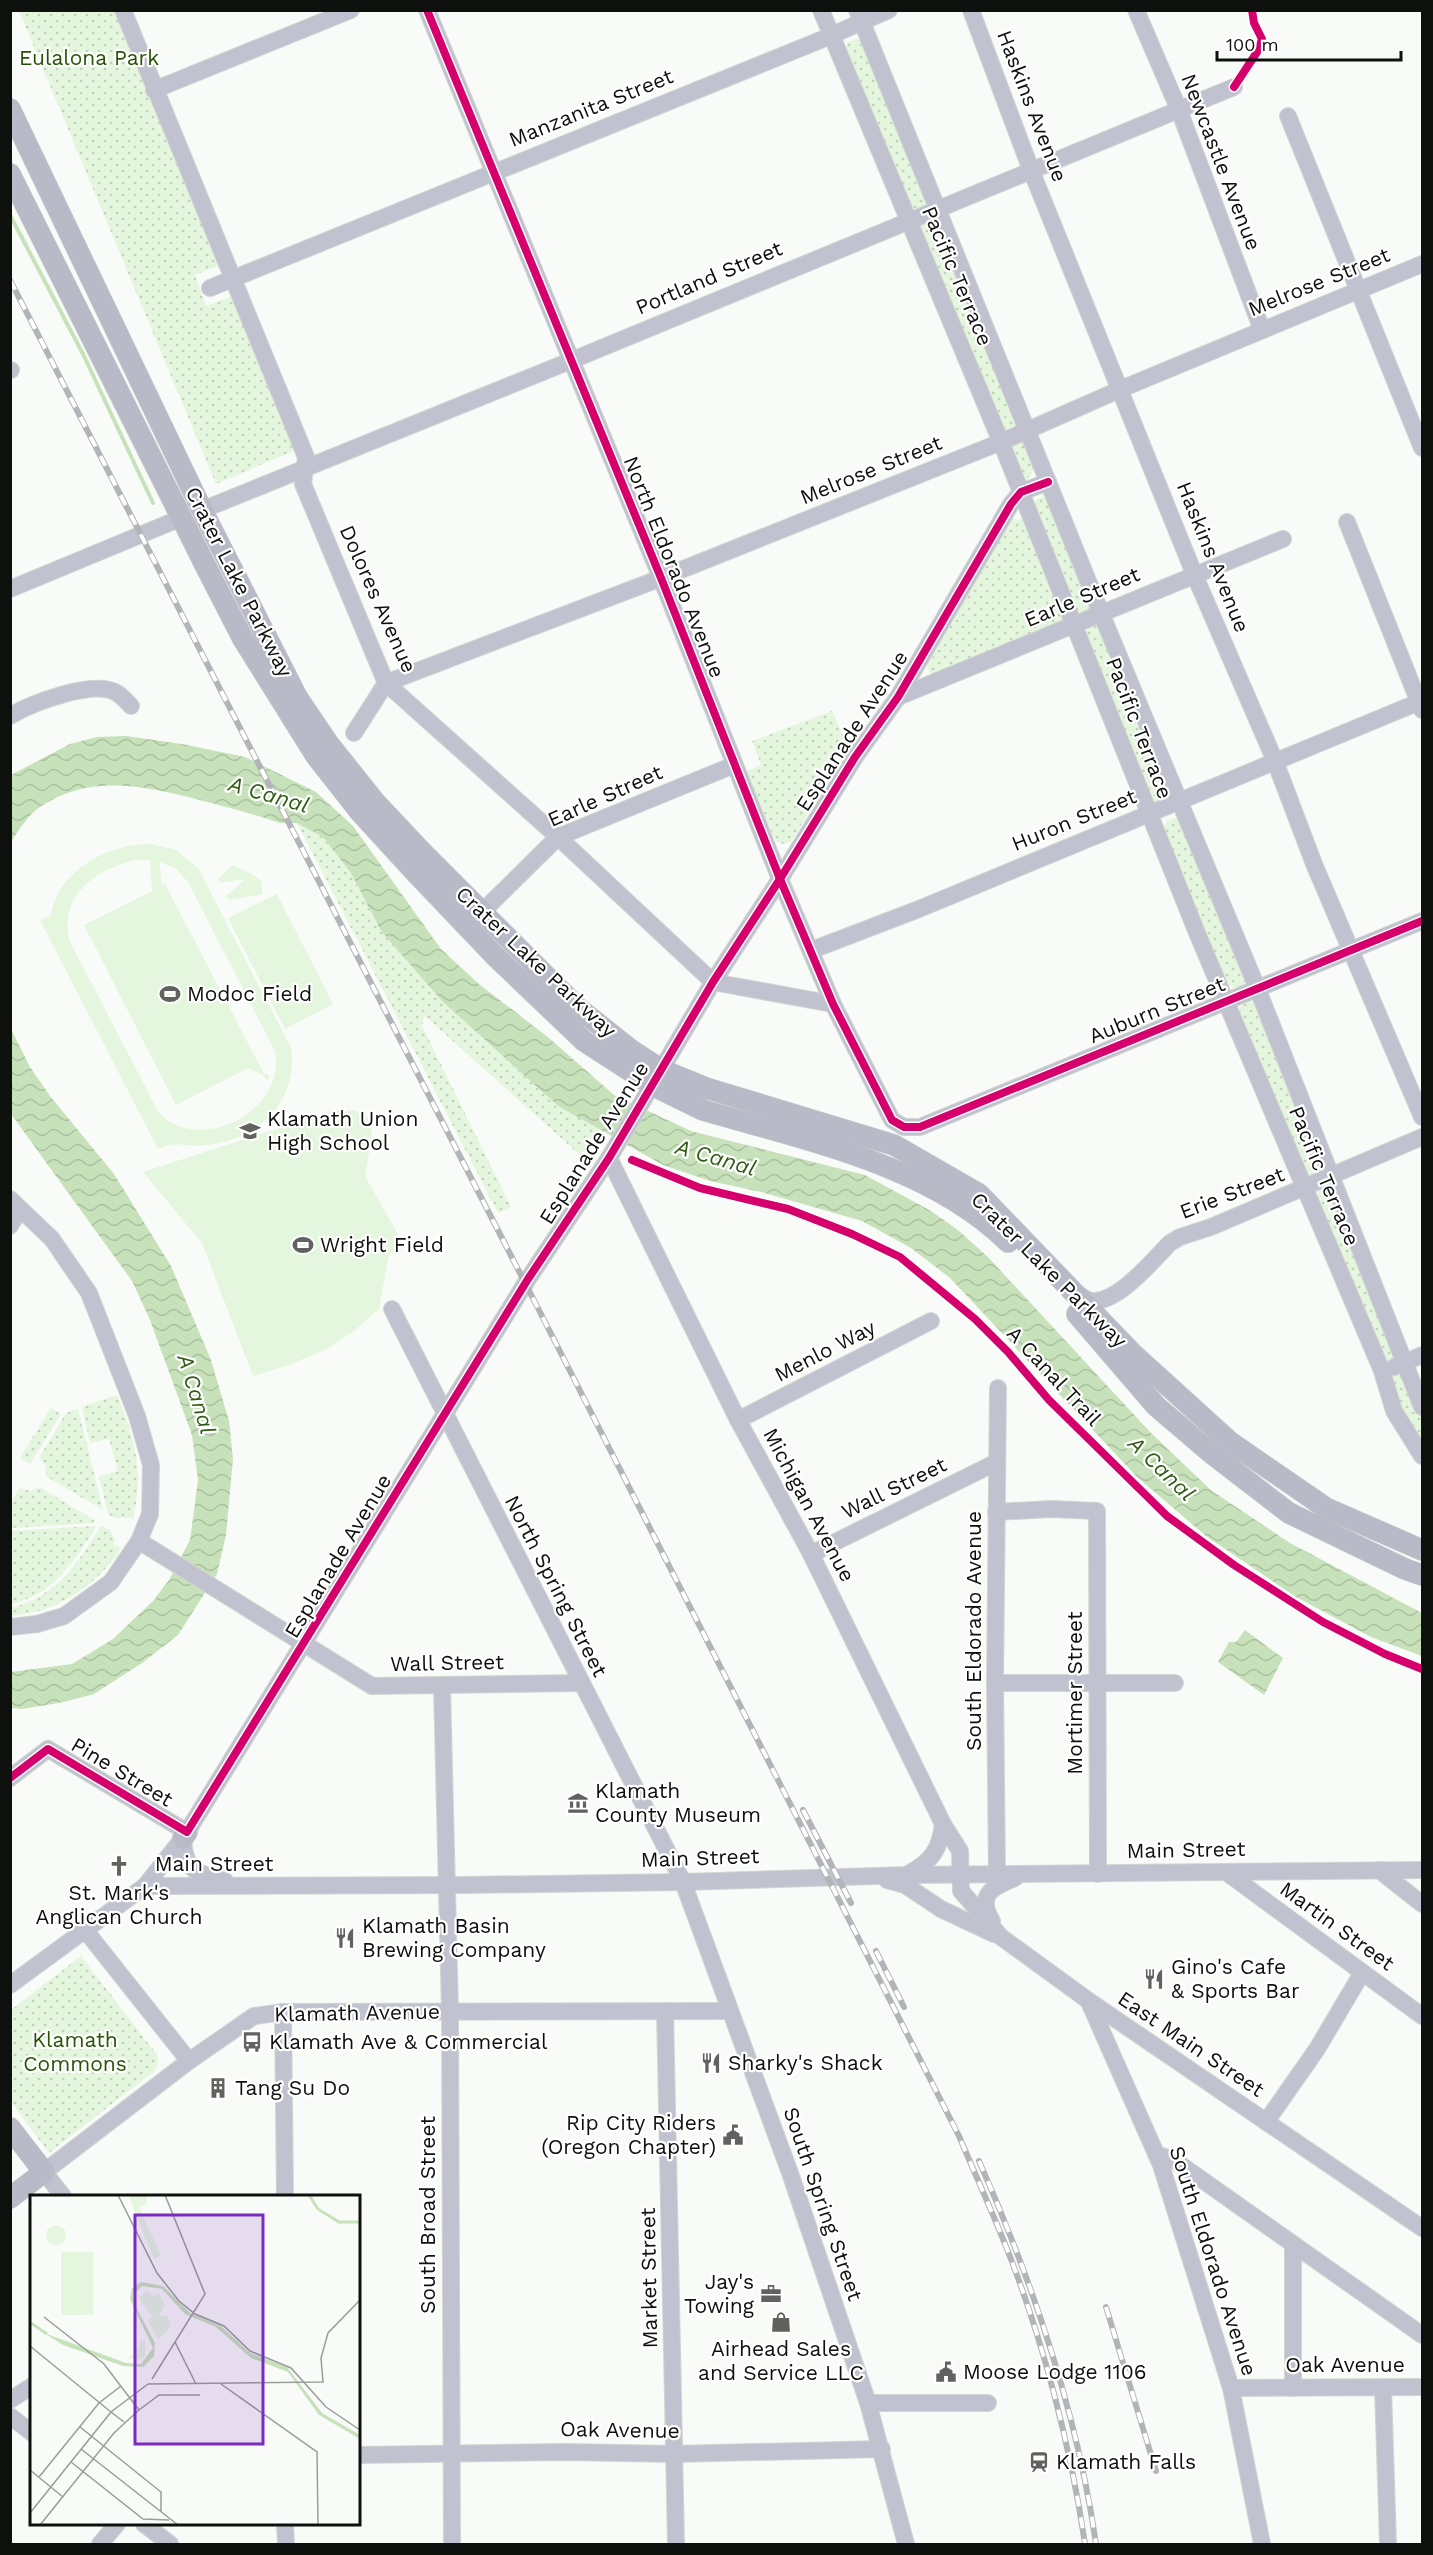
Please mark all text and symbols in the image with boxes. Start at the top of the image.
scale bar [1217,24,1402,62]
street label: Haskins Avenue [992,26,1073,185]
text: 100 m [1226,34,1279,55]
park label: Eulalona Park [19,45,159,70]
street label: Manzanita Street [505,63,677,152]
street label: Newcastle Avenue [1176,70,1267,254]
street label: Pacific Terrace [917,202,998,349]
street label: Portland Street [632,235,786,320]
street label: Melrose Street [1244,242,1394,321]
street label: Melrose Street [796,430,946,509]
street label: North Eldorado Avenue [619,452,730,681]
street label: Haskins Avenue [1172,478,1255,636]
street label: Crater Lake Parkway [181,482,298,681]
street label: Dolores Avenue [335,521,422,676]
street label: Earle Street [1020,561,1143,632]
street label: Esplanade Avenue [790,646,913,816]
street label: Pacific Terrace [1101,654,1178,802]
street label: Earle Street [544,759,666,832]
water label: A Canal [225,771,312,818]
street label: Huron Street [1008,783,1140,856]
street label: Crater Lake Parkway [451,881,622,1043]
street label: Auburn Street [1085,971,1229,1048]
place label: Modoc Field [187,981,312,1006]
sports icon: Modoc Field [158,982,182,1006]
street label: Esplanade Avenue [534,1057,654,1229]
street label: Pacific Terrace [1284,1102,1365,1249]
place label: Klamath Union High School [267,1106,418,1155]
school or university icon: Klamath Union High School [238,1119,262,1143]
water label: A Canal [672,1134,759,1181]
street label: Erie Street [1176,1161,1288,1224]
street label: Crater Lake Parkway [966,1187,1133,1353]
place label: Wright Field [320,1232,444,1257]
sports icon: Wright Field [291,1233,315,1257]
street label: Menlo Way [770,1314,880,1387]
street label: A Canal Trail [1002,1321,1107,1431]
water label: A Canal [172,1350,221,1437]
street label: Michigan Avenue [758,1424,861,1586]
water label: A Canal [1123,1430,1200,1506]
street label: Wall Street [837,1451,951,1524]
street label: Esplanade Avenue [279,1469,396,1642]
street label: North Spring Street [500,1491,613,1681]
street label: South Eldorado Avenue [961,1511,986,1751]
street label: Mortimer Street [1062,1611,1087,1775]
street label: Wall Street [390,1649,504,1676]
street label: Pine Street [67,1732,178,1812]
place label: Klamath County Museum [595,1778,761,1827]
museum icon: Klamath County Museum [566,1791,590,1815]
street label: Main Street [1126,1836,1246,1863]
street label: Main Street [640,1843,760,1872]
street label: Main Street [155,1851,274,1876]
church icon: St. Mark's Anglican Church [107,1854,131,1878]
street label: Martin Street [1275,1876,1400,1976]
place label: St. Mark's Anglican Church [35,1880,203,1929]
place label: Klamath Basin Brewing Company [362,1913,546,1962]
restaurant icon: Klamath Basin Brewing Company [333,1926,357,1950]
place label: Gino's Cafe & Sports Bar [1171,1954,1300,2003]
restaurant icon: Gino's Cafe & Sports Bar [1142,1967,1166,1991]
street label: East Main Street [1113,1985,1269,2102]
street label: Klamath Avenue [274,1999,440,2026]
park label: Klamath Commons [23,2027,127,2076]
place label: Klamath Ave & Commercial [269,2029,548,2054]
bus stop icon: Klamath Ave & Commercial [240,2030,264,2054]
place label: Sharky's Shack [728,2050,883,2075]
restaurant icon: Sharky's Shack [699,2051,723,2075]
place label: Tang Su Do [235,2075,350,2100]
building icon: Tang Su Do [206,2076,230,2100]
street label: South Spring Street [779,2104,868,2304]
place label: Rip City Riders (Oregon Chapter) [541,2110,716,2159]
street label: South Broad Street [415,2116,440,2314]
public building icon: Rip City Riders (Oregon Chapter) [721,2123,745,2147]
street label: South Eldorado Avenue [1164,2143,1262,2379]
inset map [30,2195,360,2525]
street label: Market Street [635,2207,662,2349]
place label: Jay's Towing [684,2269,755,2318]
office icon: Jay's Towing [759,2282,783,2306]
shop icon: Airhead Sales and Service LLC [769,2310,793,2334]
place label: Airhead Sales and Service LLC [698,2336,864,2385]
street label: Oak Avenue [1285,2352,1405,2377]
place label: Moose Lodge 1106 [963,2359,1147,2384]
public building icon: Moose Lodge 1106 [934,2360,958,2384]
street label: Oak Avenue [560,2416,680,2443]
place label: Klamath Falls [1056,2449,1196,2474]
station icon: Klamath Falls [1027,2450,1051,2474]

